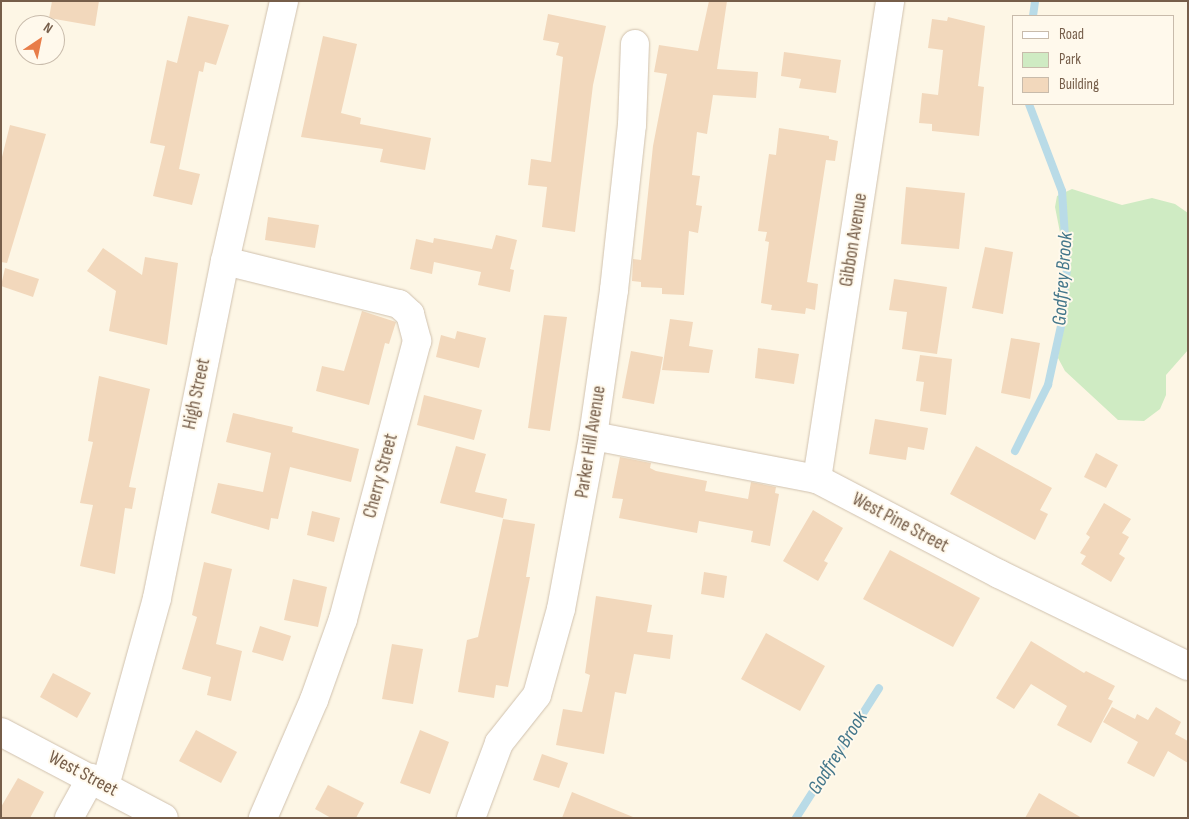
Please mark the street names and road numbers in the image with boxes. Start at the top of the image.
street label: Gibbon Avenue [835,192,873,288]
street label: High Street [178,356,216,432]
street label: Parker Hill Avenue [571,384,611,500]
street label: Cherry Street [359,431,403,521]
street label: West Pine Street [848,488,952,558]
street label: West Street [44,746,122,802]

